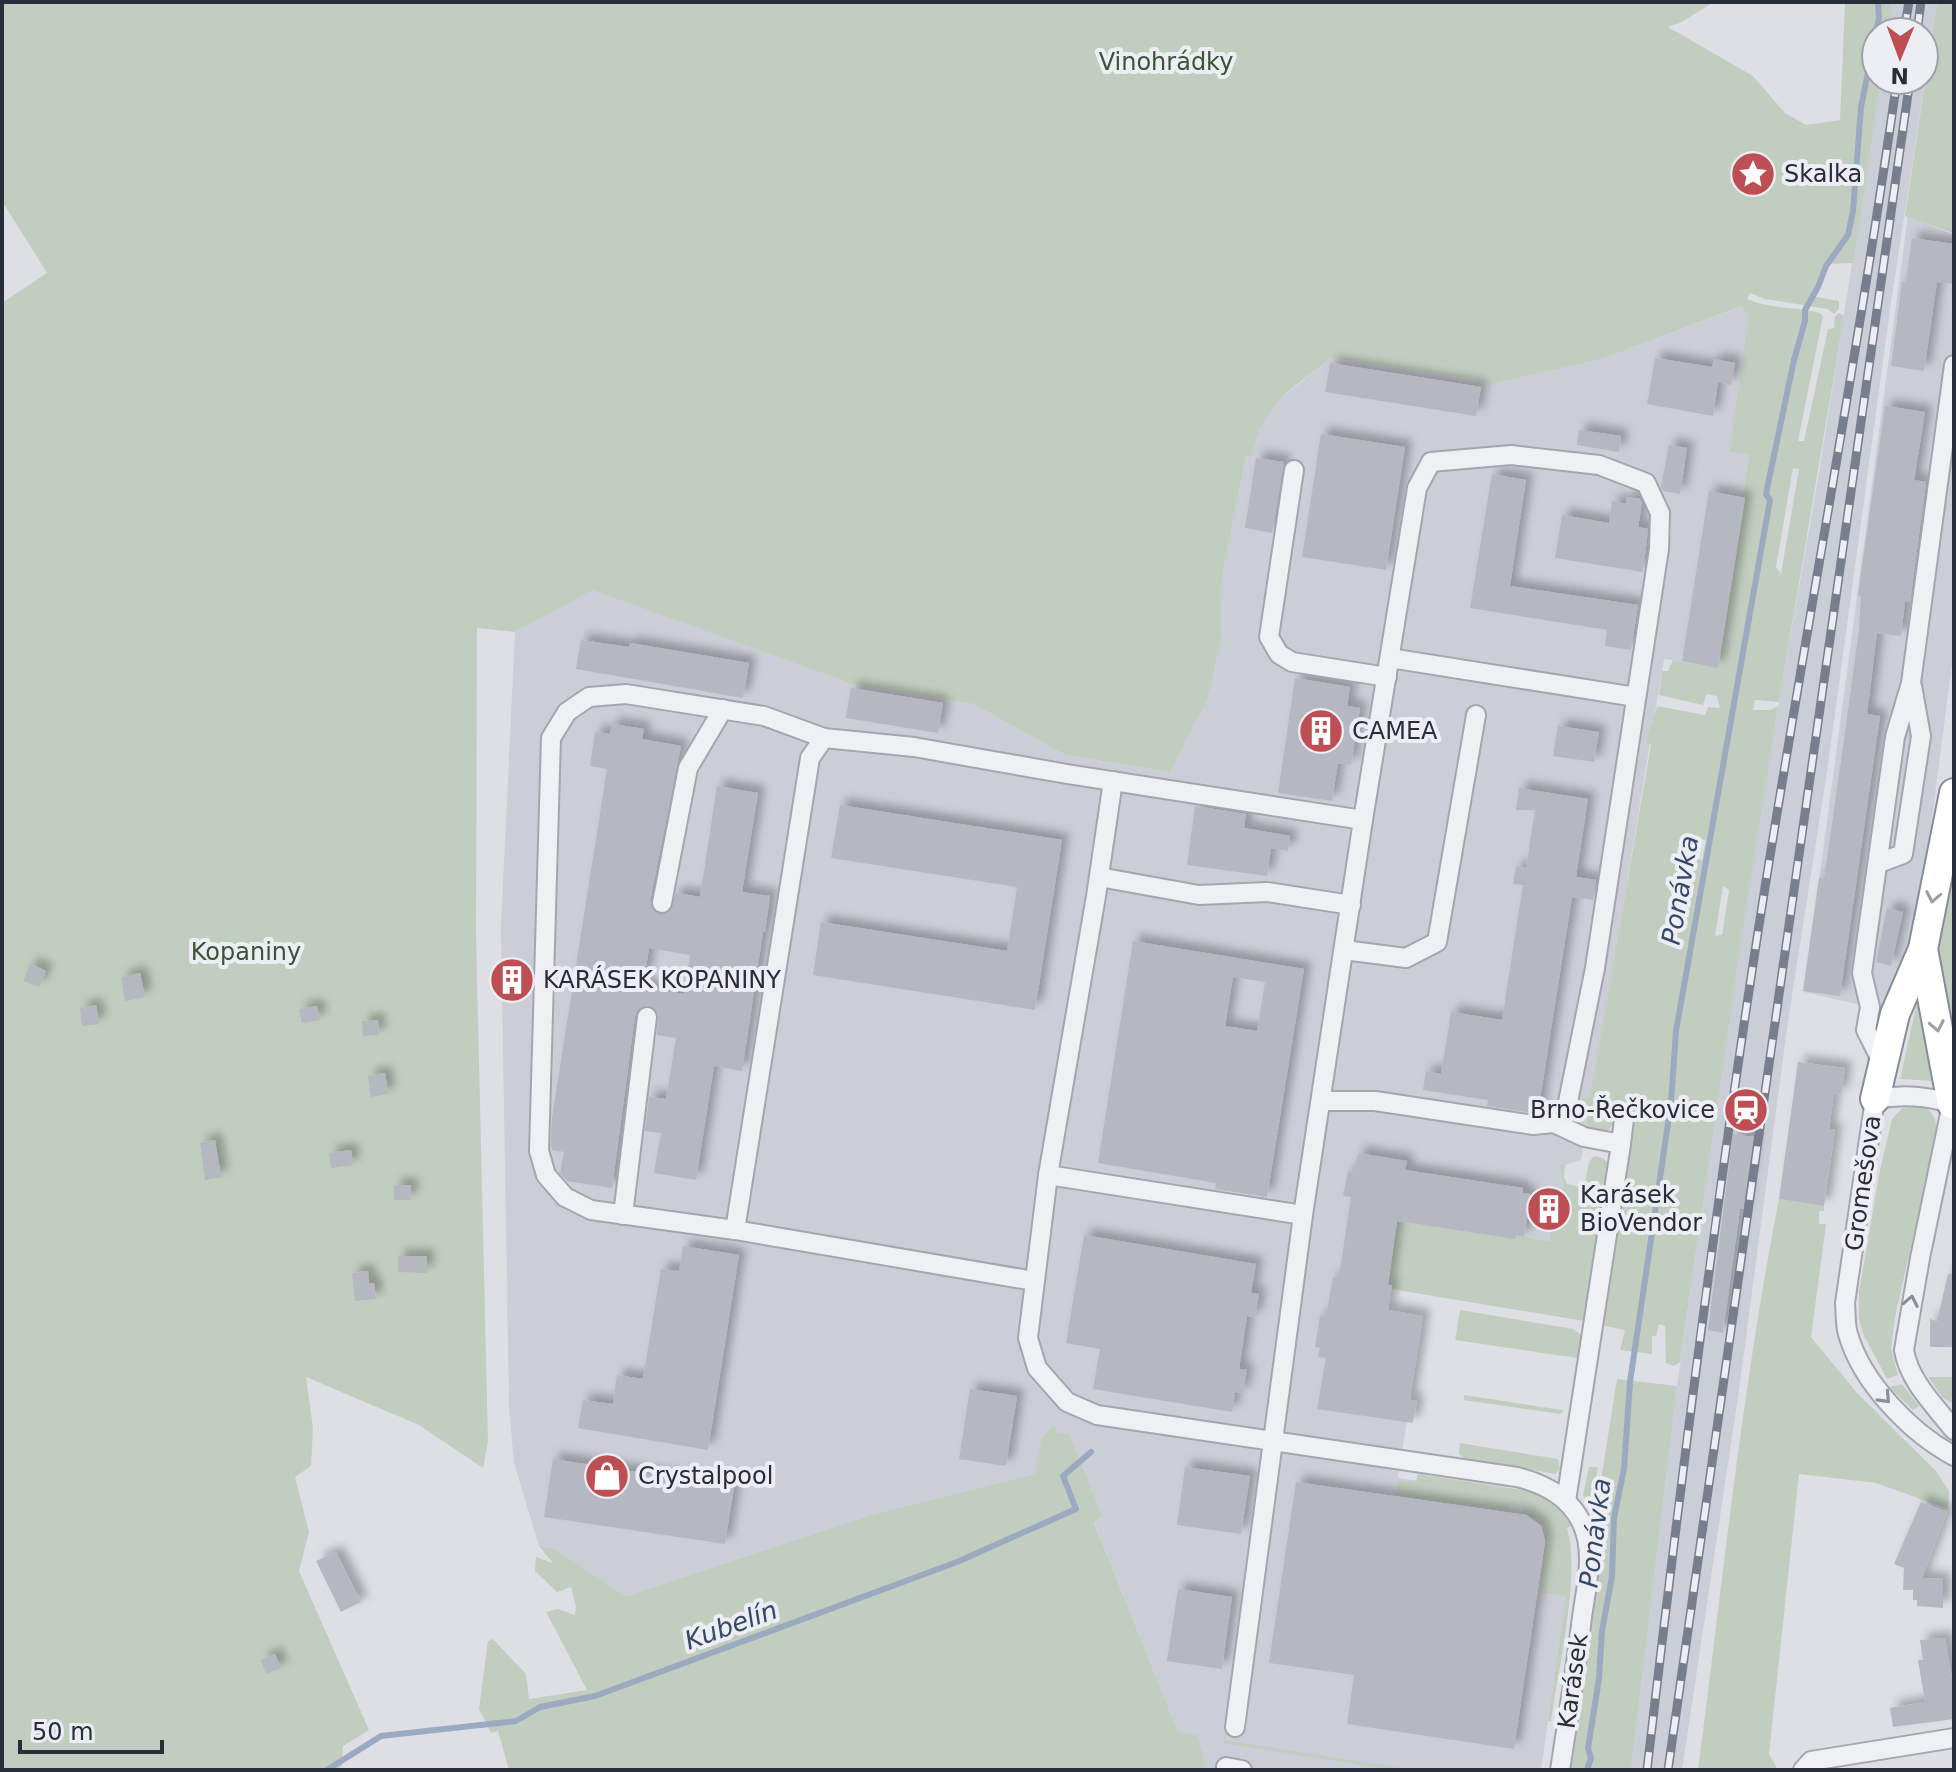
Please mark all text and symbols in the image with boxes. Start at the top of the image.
north arrow [1860,16,1940,96]
park label: Vinohrádky [1099,48,1233,76]
text: N [1890,63,1909,88]
place icon: Skalka [1729,150,1777,198]
place label: Skalka [1784,160,1862,188]
building icon: CAMEA [1297,707,1345,755]
place label: CAMEA [1352,717,1438,745]
water label: Ponávka [1656,833,1704,947]
one-way arrow [1926,890,1943,903]
park label: Kopaniny [191,938,301,966]
building icon: KARÁSEK KOPANINY [488,956,536,1004]
place label: KARÁSEK KOPANINY [543,965,781,994]
one-way arrow [1928,1019,1945,1032]
station icon: Brno-Řečkovice [1722,1086,1770,1134]
place label: Brno-Řečkovice [1530,1095,1715,1124]
street label: Gromešova [1840,1113,1886,1253]
place label: Karásek BioVendor [1580,1181,1702,1237]
building icon: Karásek BioVendor [1525,1185,1573,1233]
one-way arrow [1902,1295,1919,1308]
one-way arrow [1875,1389,1890,1403]
shop icon: Crystalpool [583,1452,631,1500]
place label: Crystalpool [638,1462,773,1490]
water label: Ponávka [1573,1476,1617,1590]
water label: Kubelín [681,1594,781,1656]
street label: Karásek [1552,1632,1594,1730]
scale bar [20,1704,162,1754]
text: 50 m [32,1718,94,1746]

